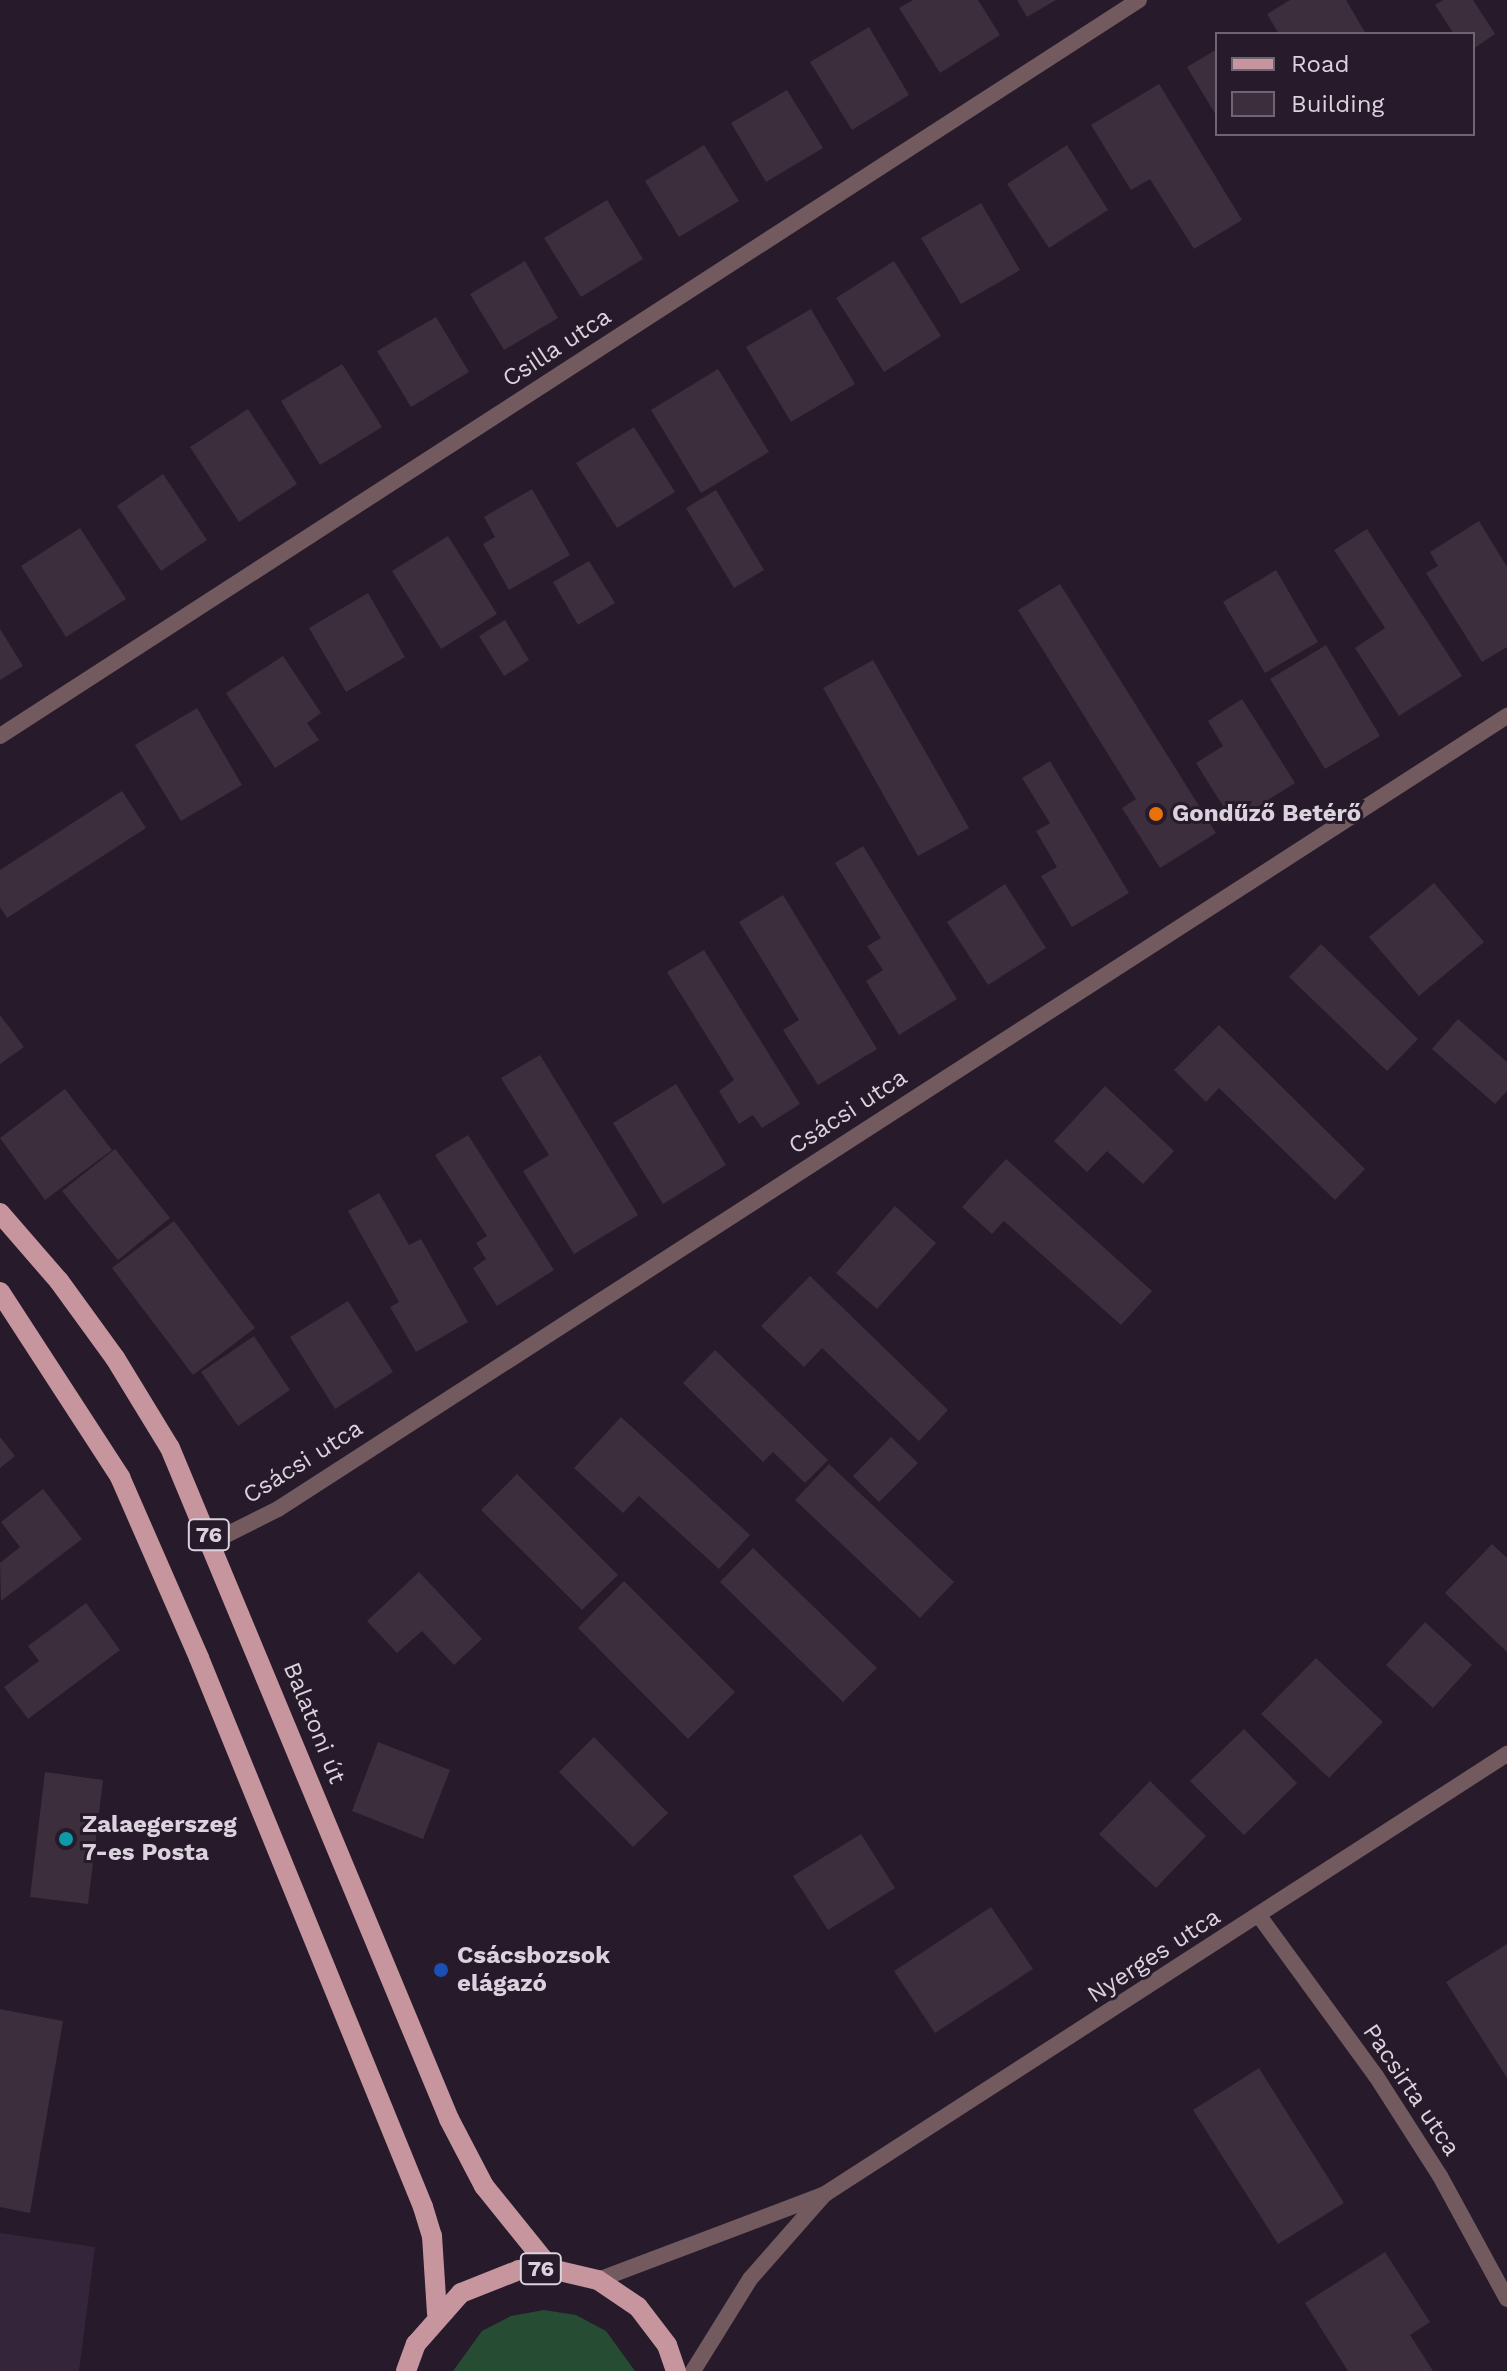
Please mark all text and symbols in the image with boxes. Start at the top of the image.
legend [1215,32,1475,136]
text: Road [1291,50,1350,78]
text: Building [1291,90,1384,118]
street label: Csilla utca [497,302,617,394]
place label: Gondűző Betérő [1172,800,1361,828]
marker: Gondűző Betérő [1147,805,1165,823]
street label: Csácsi utca [783,1063,913,1161]
street label: Csácsi utca [238,1414,368,1510]
road number: 76 [187,1517,231,1553]
street label: Balatoni út [277,1658,351,1788]
place label: Zalaegerszeg 7-es Posta [82,1811,237,1867]
marker: Zalaegerszeg 7-es Posta [57,1830,75,1848]
street label: Nyerges utca [1082,1902,1226,2010]
place label: Csácsbozsok elágazó [457,1942,610,1998]
marker: Csácsbozsok elágazó [432,1961,450,1979]
street label: Pacsirta utca [1356,2018,1466,2162]
road number: 76 [519,2251,563,2287]

